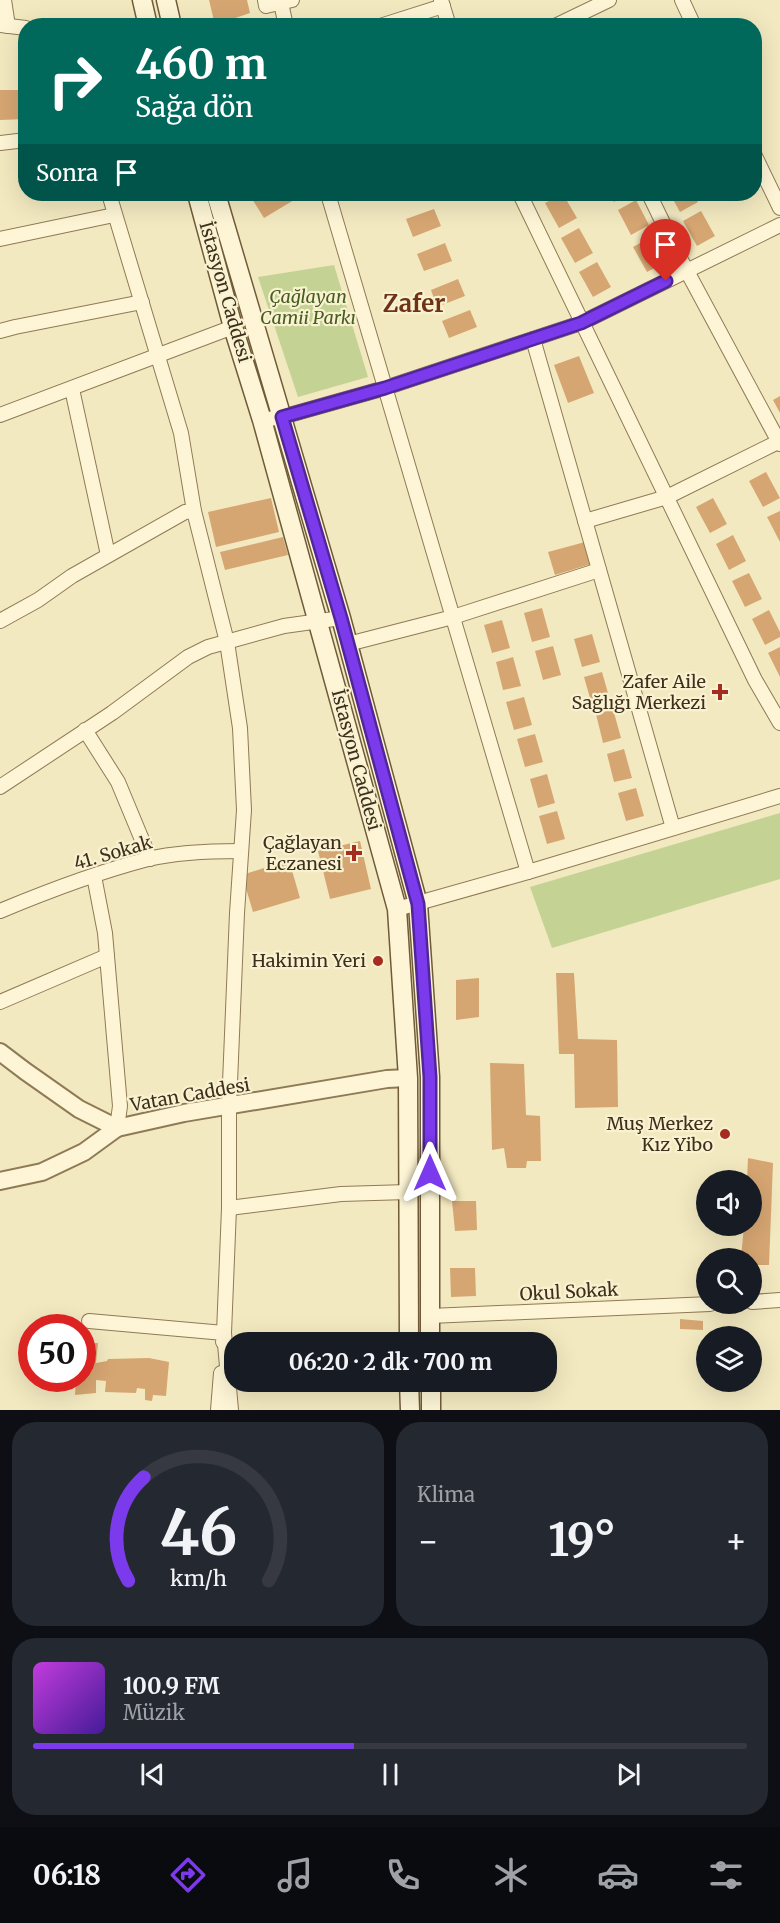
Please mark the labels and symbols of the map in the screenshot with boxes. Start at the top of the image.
street label: İstasyon Caddesi [194,219,257,365]
pin [640,219,691,281]
park label: Çağlayan Camii Parkı [260,285,356,329]
district label: Zafer [383,288,445,319]
place label: Zafer Aile Sağlığı Merkezi [571,670,706,714]
marker: Zafer Aile Sağlığı Merkezi [711,683,729,701]
street label: İstasyon Caddesi [327,687,386,833]
street label: 41. Sokak [71,830,155,875]
place label: Çağlayan Eczanesi [263,831,342,875]
marker: Çağlayan Eczanesi [347,846,361,860]
place label: Hakimin Yeri [251,949,366,972]
marker: Hakimin Yeri [371,954,385,968]
street label: Vatan Caddesi [127,1073,252,1117]
place label: Muş Merkez Kız Yibo [606,1112,713,1156]
marker: Muş Merkez Kız Yibo [718,1127,732,1141]
position arrow [398,1141,462,1205]
street label: Okul Sokak [519,1277,620,1306]
speed limit sign: 50 [18,1314,96,1392]

